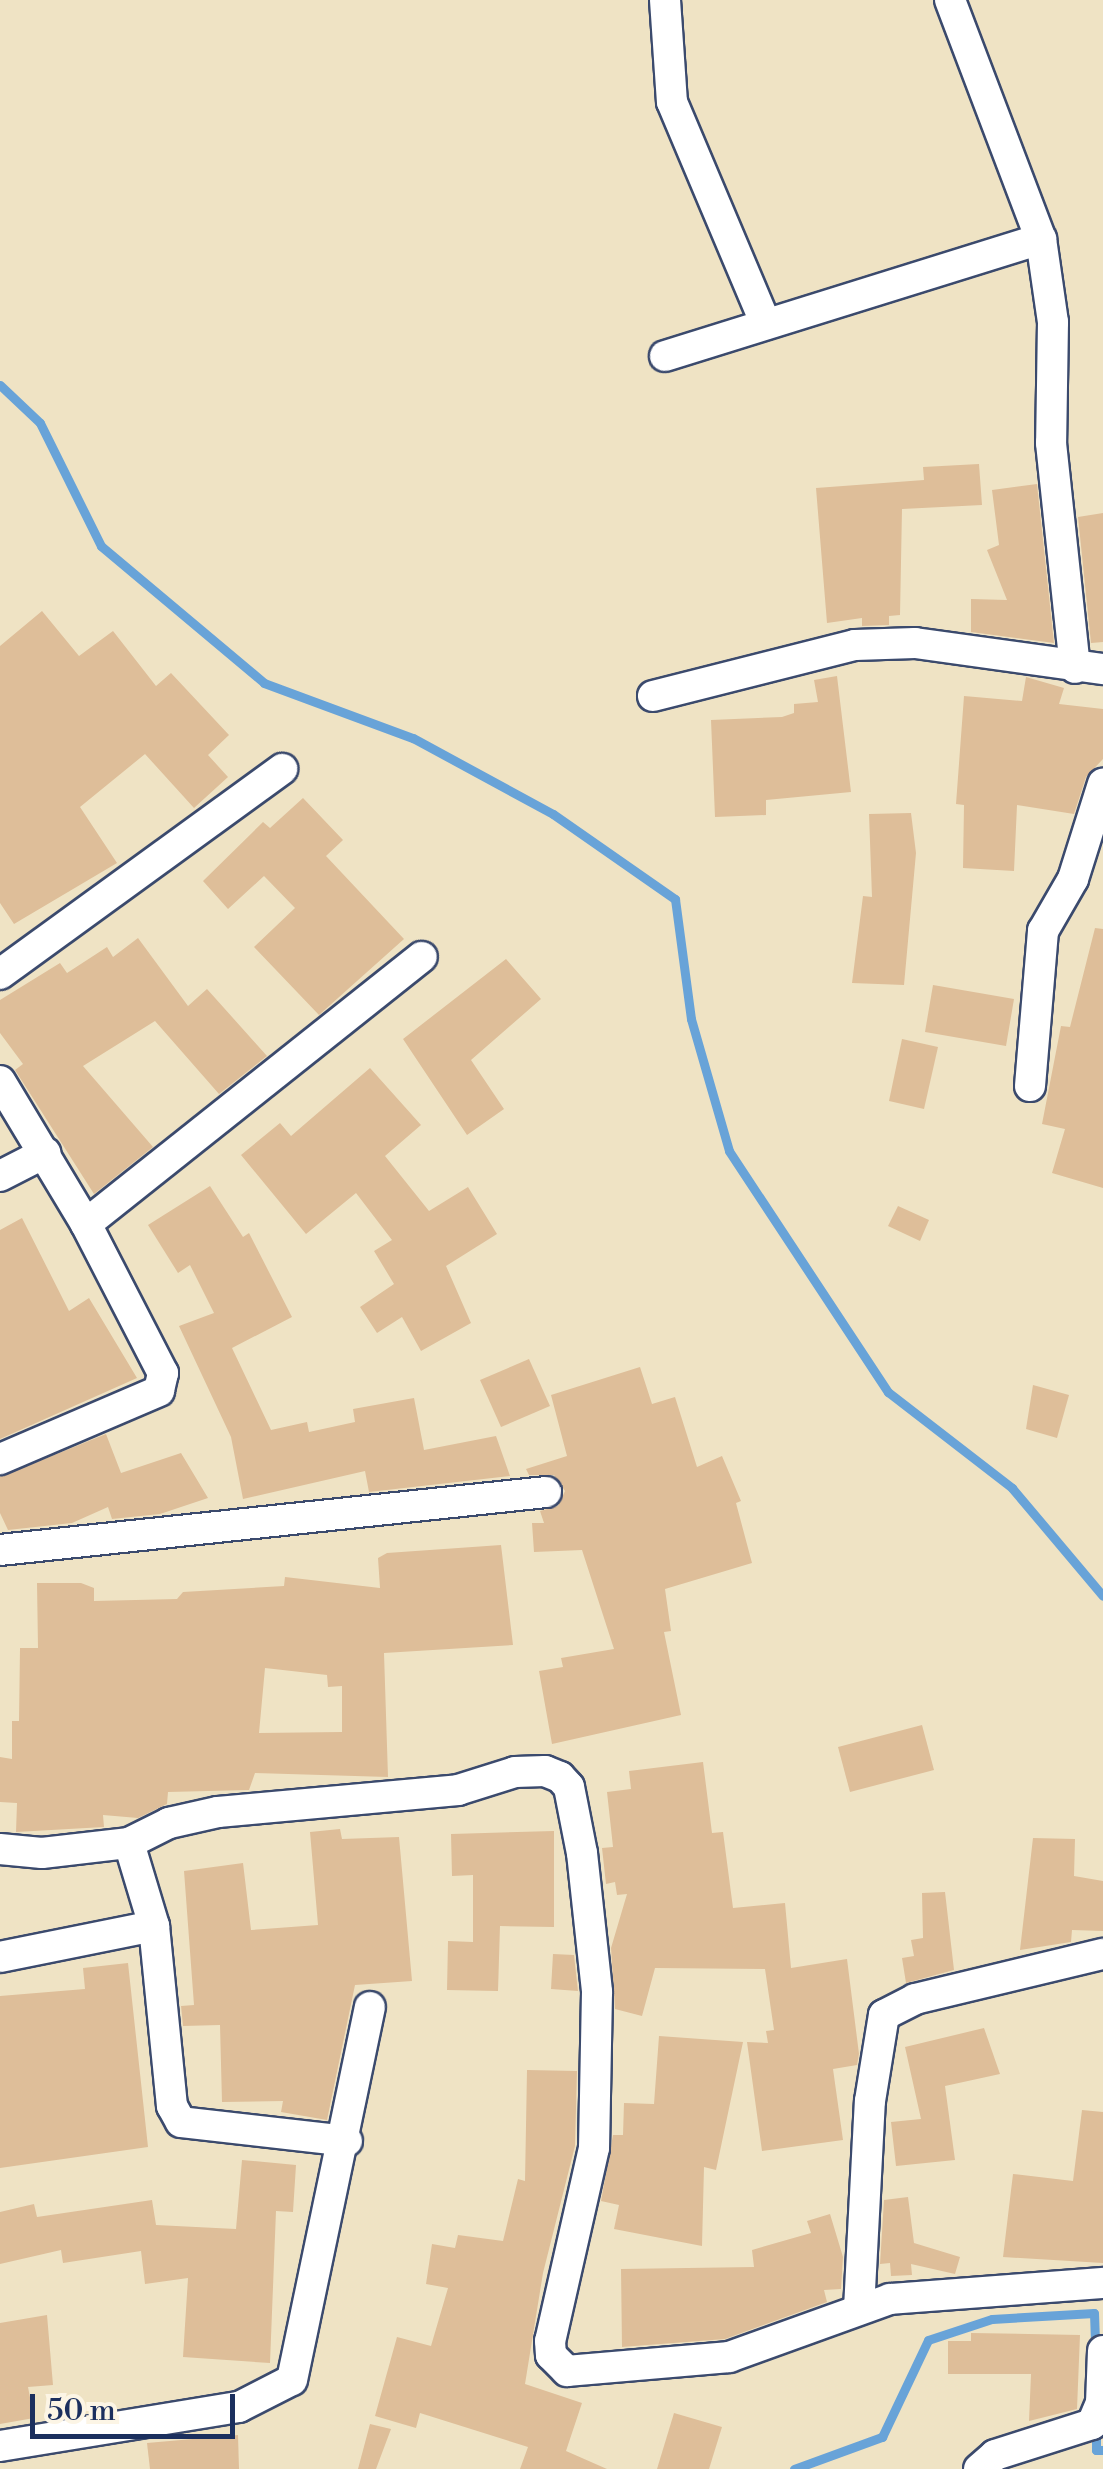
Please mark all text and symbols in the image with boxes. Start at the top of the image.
scale bar [35,2374,240,2436]
text: 50 m [47,2392,116,2430]

